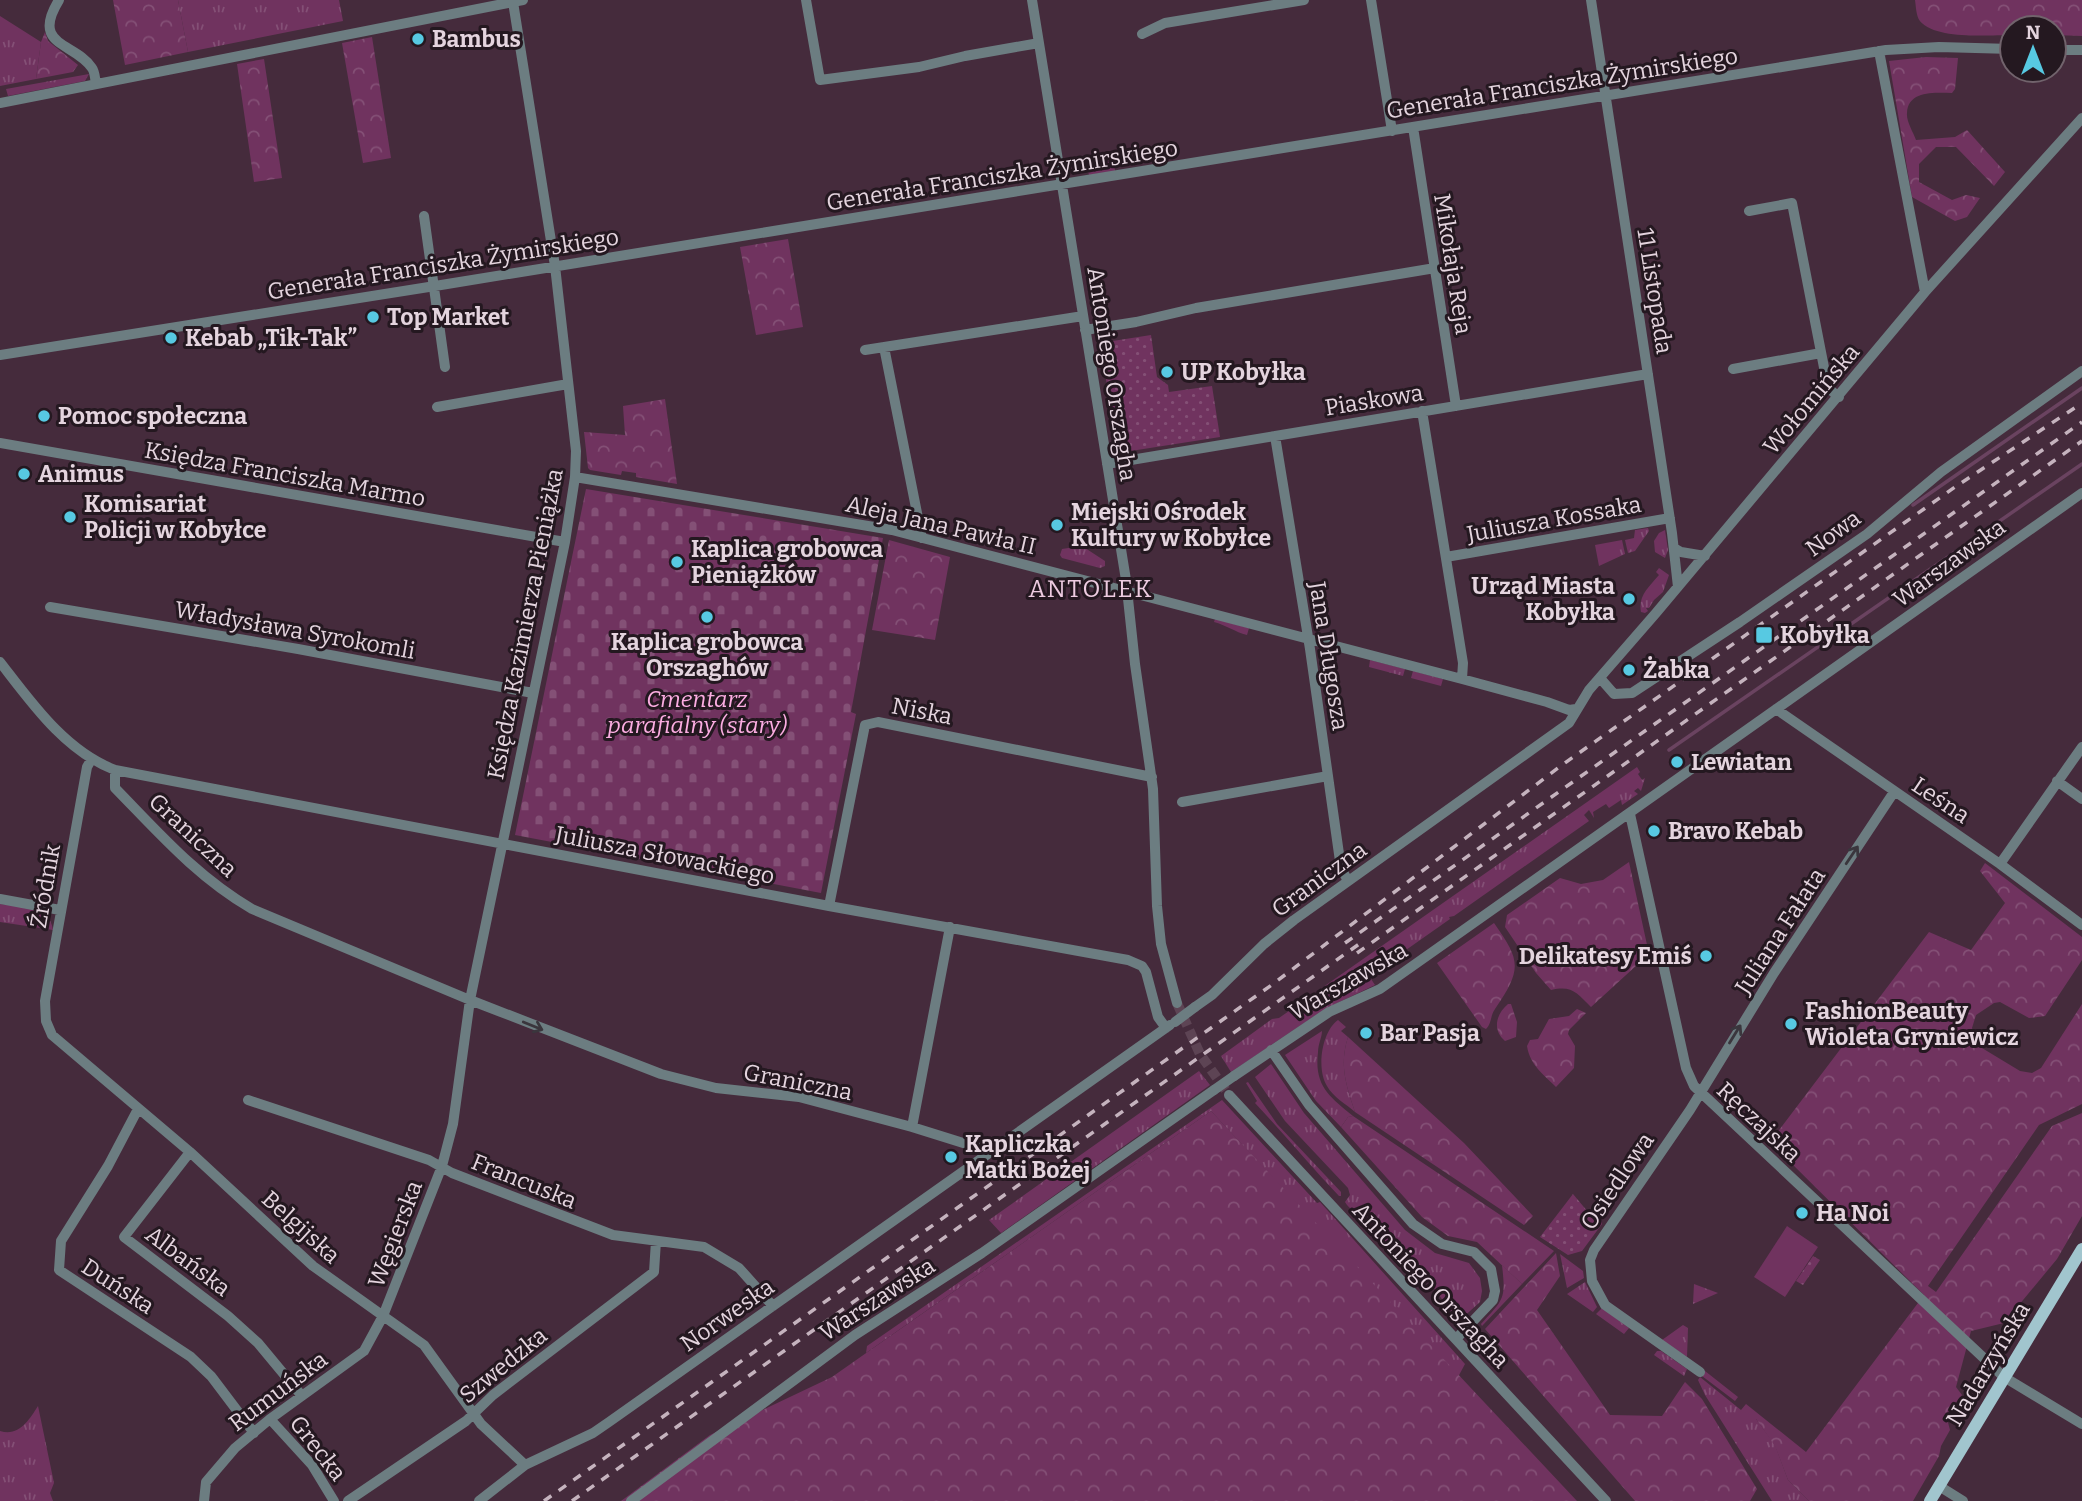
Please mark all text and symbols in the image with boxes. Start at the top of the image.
north arrow [1998,14,2068,84]
text: N [2026,21,2041,44]
place label: Bambus [432,25,521,53]
marker: Bambus [410,31,426,47]
street label: Generała Franciszka Żymirskiego [1384,41,1740,125]
street label: Generała Franciszka Żymirskiego [824,133,1180,217]
street label: Mikołaja Reja [1428,192,1478,337]
street label: Generała Franciszka Żymirskiego [265,222,621,306]
street label: 11 Listopada [1631,226,1679,356]
street label: Antoniego Orszagha [1081,265,1143,484]
place label: Top Market [387,303,509,331]
marker: Top Market [365,309,381,325]
place label: Kebab „Tik-Tak” [185,324,357,352]
marker: Kebab „Tik-Tak” [163,330,179,346]
street label: Wołomińska [1757,338,1865,460]
place label: UP Kobyłka [1181,358,1306,386]
marker: UP Kobyłka [1159,364,1175,380]
street label: Piaskowa [1323,378,1426,422]
place label: Pomoc społeczna [58,402,247,430]
marker: Pomoc społeczna [36,408,52,424]
street label: Księdza Franciszka Marmo [143,436,427,512]
place label: Animus [38,460,124,488]
marker: Animus [16,466,32,482]
street label: Księdza Kazimierza Pieniążka [481,466,569,782]
place label: Komisariat Policji w Kobyłce [84,490,266,544]
street label: Aleja Jana Pawła II [843,490,1039,560]
street label: Juliusza Kossaka [1464,490,1644,548]
place label: Miejski Ośrodek Kultury w Kobyłce [1071,498,1271,552]
street label: Nowa [1800,503,1866,562]
marker: Komisariat Policji w Kobyłce [62,509,78,525]
street label: Warszawska [1887,513,2011,613]
marker: Miejski Ośrodek Kultury w Kobyłce [1049,517,1065,533]
place label: Kaplica grobowca Pieniążków [691,535,883,589]
marker: Kaplica grobowca Pieniążków [669,554,685,570]
place label: Urząd Miasta Kobyłka [1471,572,1615,626]
district label: ANTOLEK [1028,575,1154,603]
street label: Jana Długosza [1303,579,1355,733]
marker: Urząd Miasta Kobyłka [1621,591,1637,607]
street label: Władysława Syrokomli [173,595,417,665]
marker: Kaplica grobowca Orszaghów [699,609,715,625]
place label: Kobyłka [1780,621,1870,649]
marker: Kobyłka [1754,625,1774,645]
place label: Kaplica grobowca Orszaghów [611,628,803,682]
place label: Żabka [1643,656,1710,684]
marker: Żabka [1621,662,1637,678]
park label: Cmentarz parafialny (stary) [605,685,787,739]
street label: Niska [889,691,955,731]
place label: Lewiatan [1691,748,1792,776]
marker: Lewiatan [1669,754,1685,770]
street label: Leśna [1907,771,1975,830]
street label: Graniczna [143,787,243,883]
place label: Bravo Kebab [1668,817,1803,845]
street label: Juliusza Słowackiego [552,820,777,890]
marker: Bravo Kebab [1646,823,1662,839]
street label: Graniczna [1266,835,1372,923]
street label: Źródnik [24,842,66,930]
one-way arrow [1846,845,1860,865]
street label: Juliana Fałata [1728,862,1831,1000]
street label: Warszawska [1284,936,1412,1026]
place label: Delikatesy Emiś [1519,942,1692,970]
marker: Delikatesy Emiś [1698,948,1714,964]
place label: FashionBeauty Wioleta Gryniewicz [1805,997,2019,1051]
marker: FashionBeauty Wioleta Gryniewicz [1783,1016,1799,1032]
place label: Bar Pasja [1380,1019,1480,1047]
one-way arrow [522,1020,543,1033]
marker: Bar Pasja [1358,1025,1374,1041]
one-way arrow [1728,1025,1743,1044]
street label: Graniczna [741,1058,855,1106]
street label: Ręczajska [1711,1076,1807,1168]
street label: Osiedlowa [1574,1127,1660,1235]
place label: Kapliczka Matki Bożej [965,1130,1090,1184]
street label: Francuska [467,1147,581,1215]
marker: Kapliczka Matki Bożej [943,1149,959,1165]
street label: Węgierska [362,1176,428,1291]
street label: Belgijska [256,1185,346,1270]
street label: Antoniego Orszagha [1347,1196,1515,1374]
place label: Ha Noi [1816,1199,1889,1227]
marker: Ha Noi [1794,1205,1810,1221]
street label: Albańska [140,1220,236,1302]
street label: Warszawska [814,1251,940,1347]
street label: Duńska [76,1252,160,1320]
street label: Norweska [675,1272,780,1357]
street label: Nadarzyńska [1940,1297,2036,1431]
street label: Szwedzka [454,1321,553,1409]
street label: Rumuńska [223,1345,333,1437]
street label: Grecka [284,1410,353,1487]

